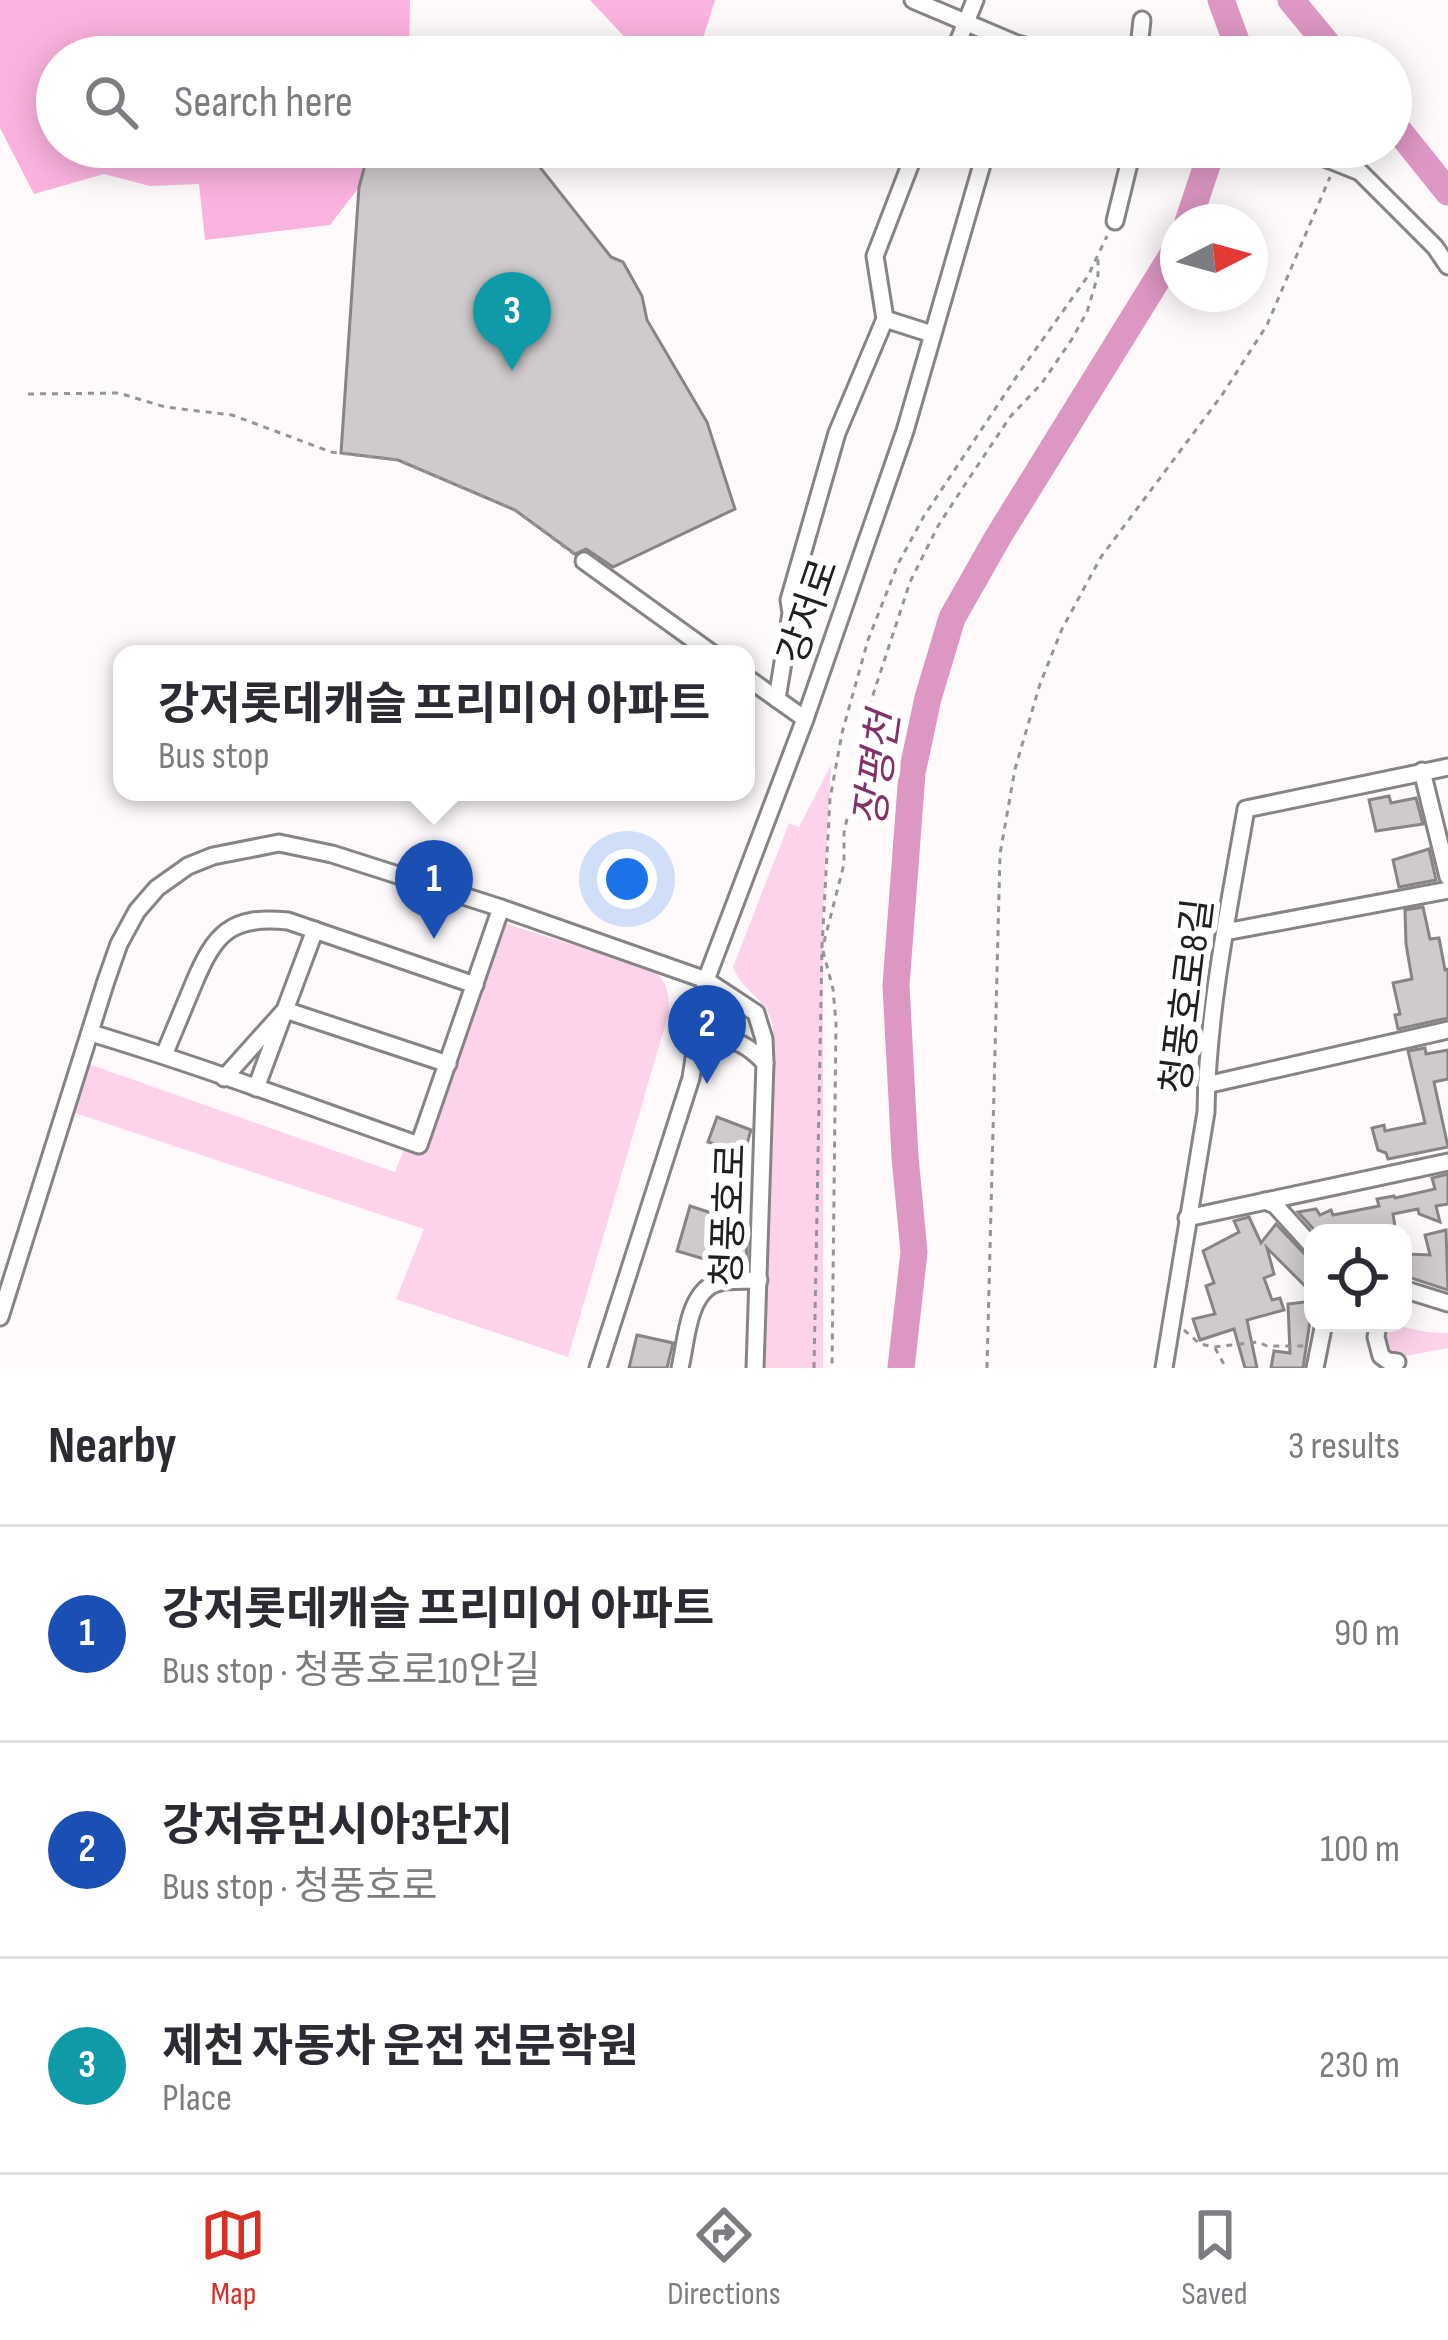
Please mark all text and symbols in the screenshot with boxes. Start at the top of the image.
search box [36,36,1412,168]
icon: search [78,69,144,135]
text: Search here [174,75,353,130]
north arrow [1160,204,1268,312]
pin: 3 [473,272,551,371]
street label: 강저로 [770,553,849,670]
popup [113,645,755,801]
text: 강저롯데캐슬 프리미어 아파트 [158,678,710,733]
water label: 장평천 [845,704,912,830]
text: Bus stop [158,733,270,780]
pin: 1 [395,840,473,939]
your location [597,849,657,909]
street label: 청풍호로8길 [1153,896,1224,1097]
pin: 2 [668,985,746,1084]
street label: 청풍호로 [705,1143,756,1288]
map controls [1304,1224,1412,1332]
button: locate [1304,1224,1412,1332]
text: Nearby [48,1416,177,1477]
text: 3 results [1288,1423,1400,1470]
text: 강저롯데캐슬 프리미어 아파트 [162,1583,714,1638]
text: 1 [79,1610,95,1657]
text: 90 m [1334,1610,1400,1657]
text: Bus stop · 청풍호로10안길 [162,1648,540,1695]
text: 강저휴먼시아3단지 [162,1799,513,1854]
text: 2 [78,1826,96,1873]
text: 100 m [1320,1826,1400,1873]
text: Bus stop · 청풍호로 [162,1864,437,1911]
text: 제천 자동차 운전 전문학원 [162,2020,638,2075]
text: 3 [78,2042,96,2089]
text: 230 m [1319,2042,1400,2089]
text: Place [162,2075,232,2122]
tab: Map [200,2202,266,2314]
tab: Directions [667,2202,781,2314]
tab: Saved [1181,2202,1248,2314]

